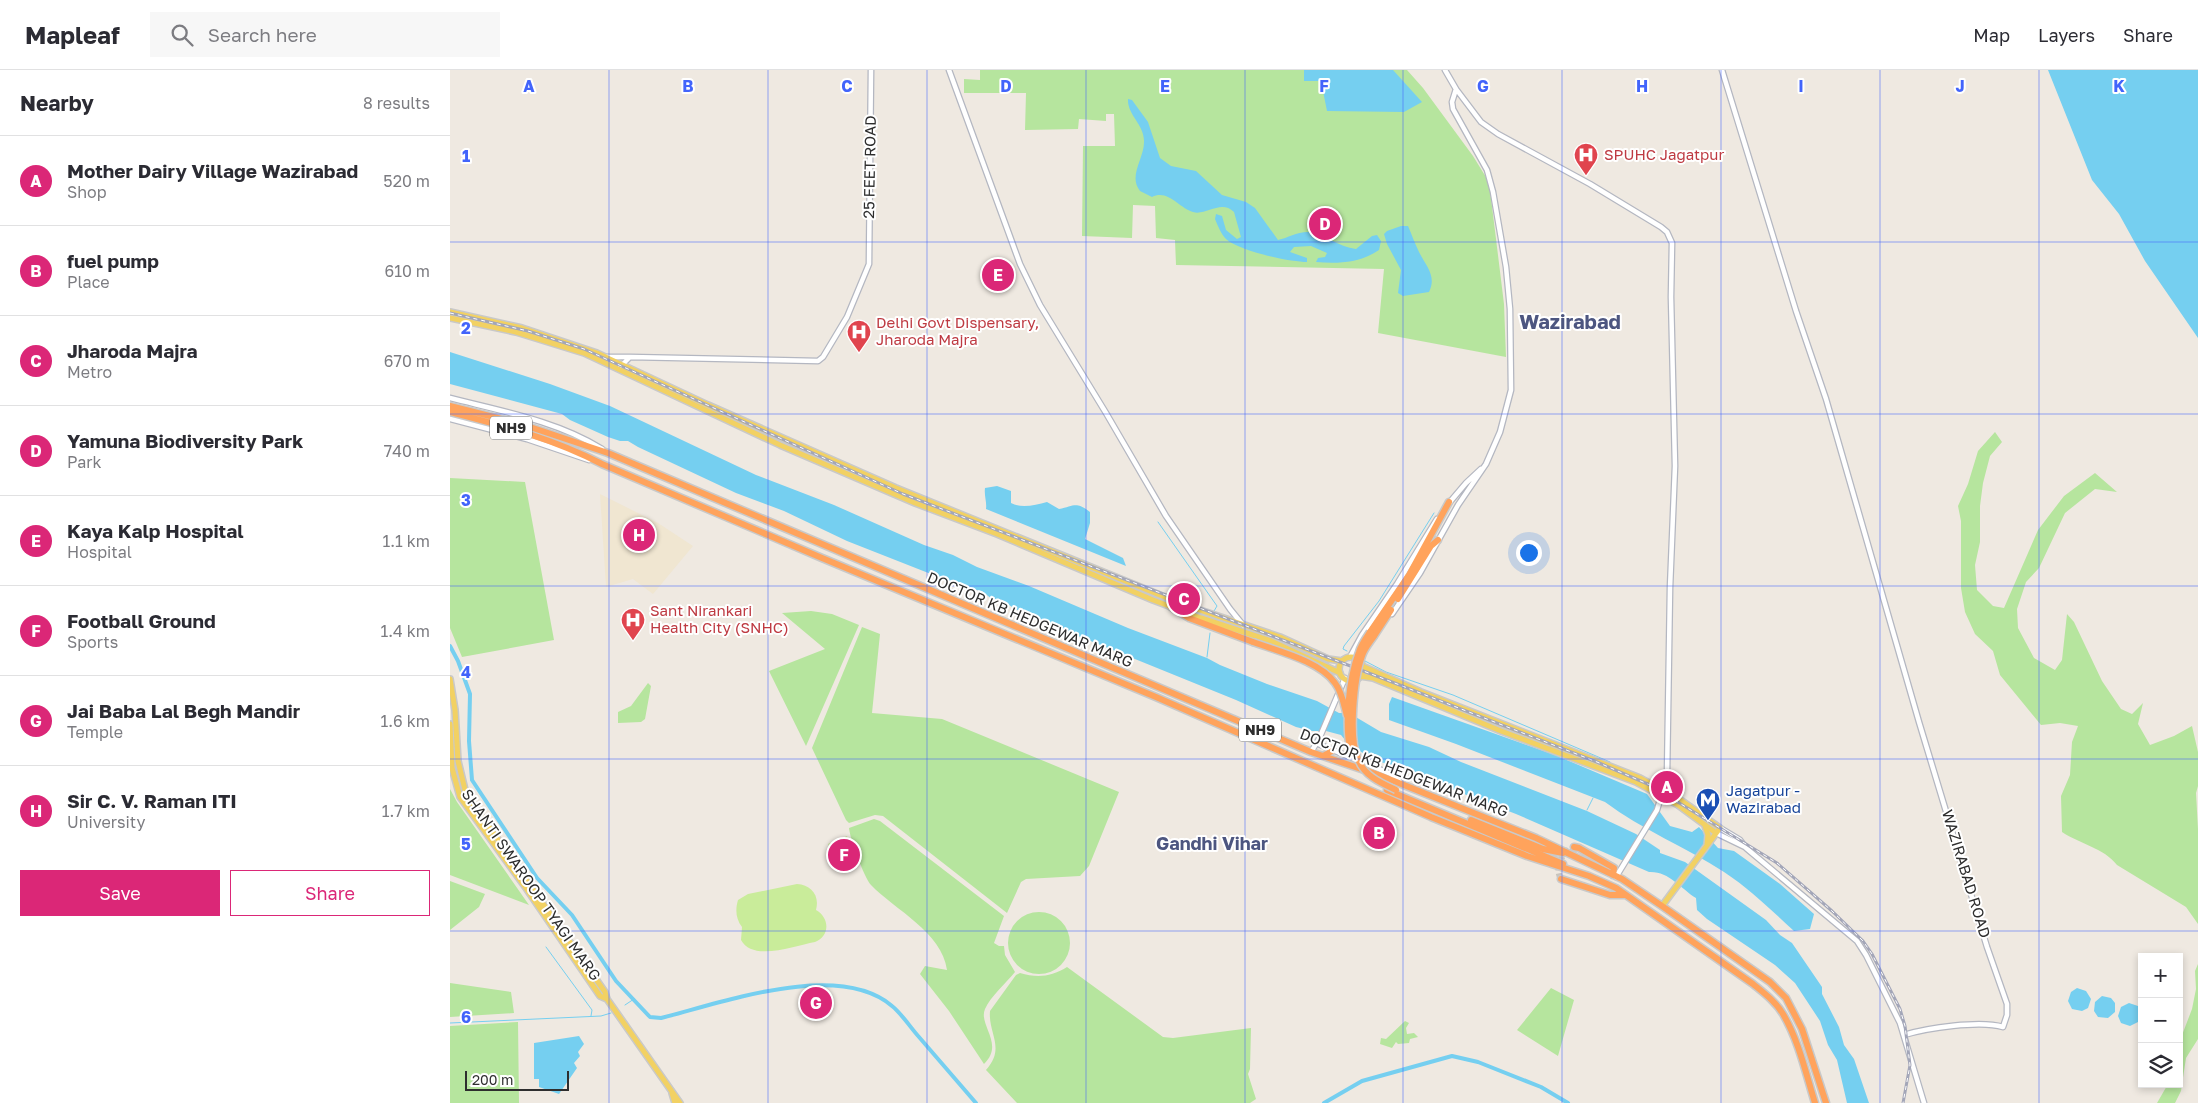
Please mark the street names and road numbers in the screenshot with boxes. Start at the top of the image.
street label: 25 FEET ROAD [859,115,879,219]
road number: NH9 [490,416,532,439]
street label: DOCTOR KB HEDGEWAR MARG [925,567,1136,671]
road number: NH9 [1239,718,1281,742]
street label: DOCTOR KB HEDGEWAR MARG [1298,724,1511,820]
street label: SHANTI SWAROOP TYAGI MARG [459,785,605,984]
street label: WAZIRABAD ROAD [1939,807,1995,940]

